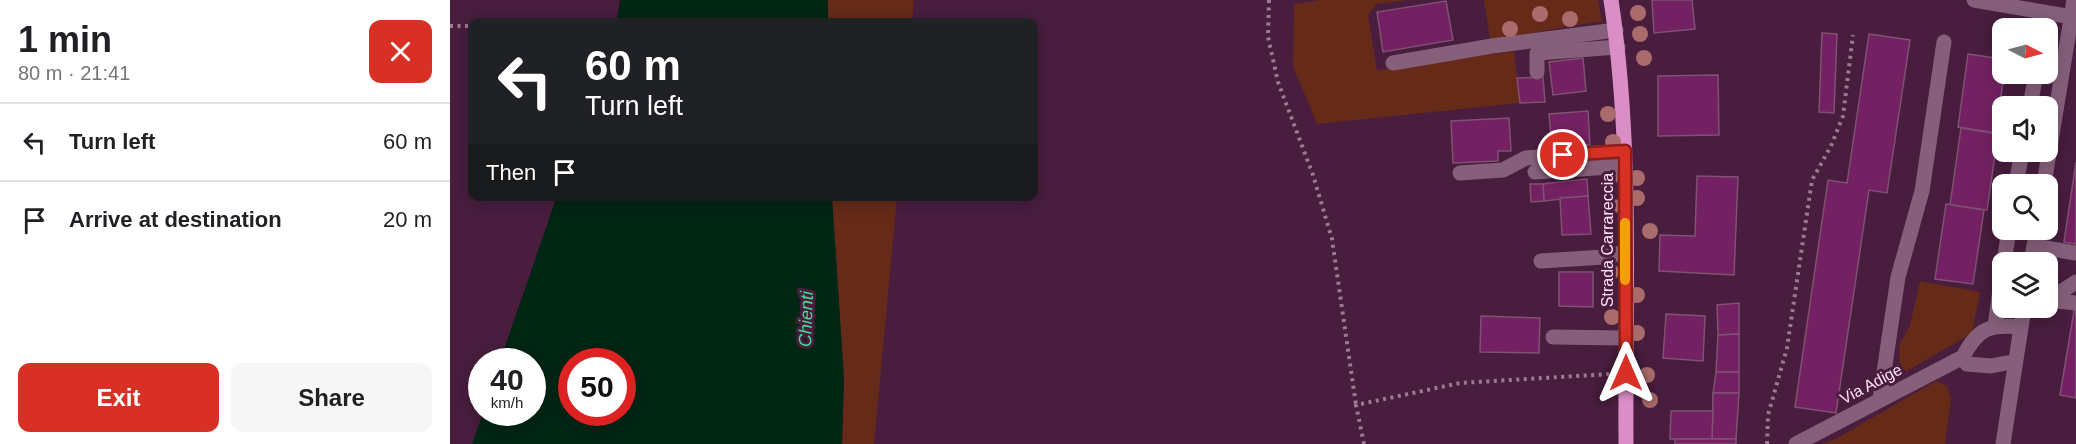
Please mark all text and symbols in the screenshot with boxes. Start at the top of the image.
north arrow [1992,18,2058,84]
map controls [1992,18,2058,318]
text: 1 min [18,19,112,60]
button: close [369,20,432,83]
icon: left [486,42,564,120]
text: 60 m [585,42,681,89]
text: 80 m · 21:41 [18,62,130,84]
text: Turn left [585,91,683,121]
button: sound [1992,96,2058,162]
icon: left [18,126,51,159]
text: Turn left [69,129,155,154]
text: 60 m [383,129,432,154]
pin [1537,129,1588,180]
icon: arrive [1546,138,1579,171]
icon: arrive [548,156,581,189]
text: Then [486,160,536,185]
street label: Strada Carrareccia [1599,173,1616,307]
button: search [1992,174,2058,240]
icon: arrive [18,204,51,237]
text: Arrive at destination [69,207,282,232]
text: 20 m [383,207,432,232]
button: layers [1992,252,2058,318]
water label: Chienti [795,290,817,347]
position arrow [1594,341,1658,405]
speed limit sign: 50 [558,348,636,426]
street label: Via Adige [1837,361,1905,407]
button: Exit [18,363,219,432]
button: Share [231,363,432,432]
text: 40 [490,363,524,396]
text: km/h [491,394,523,411]

